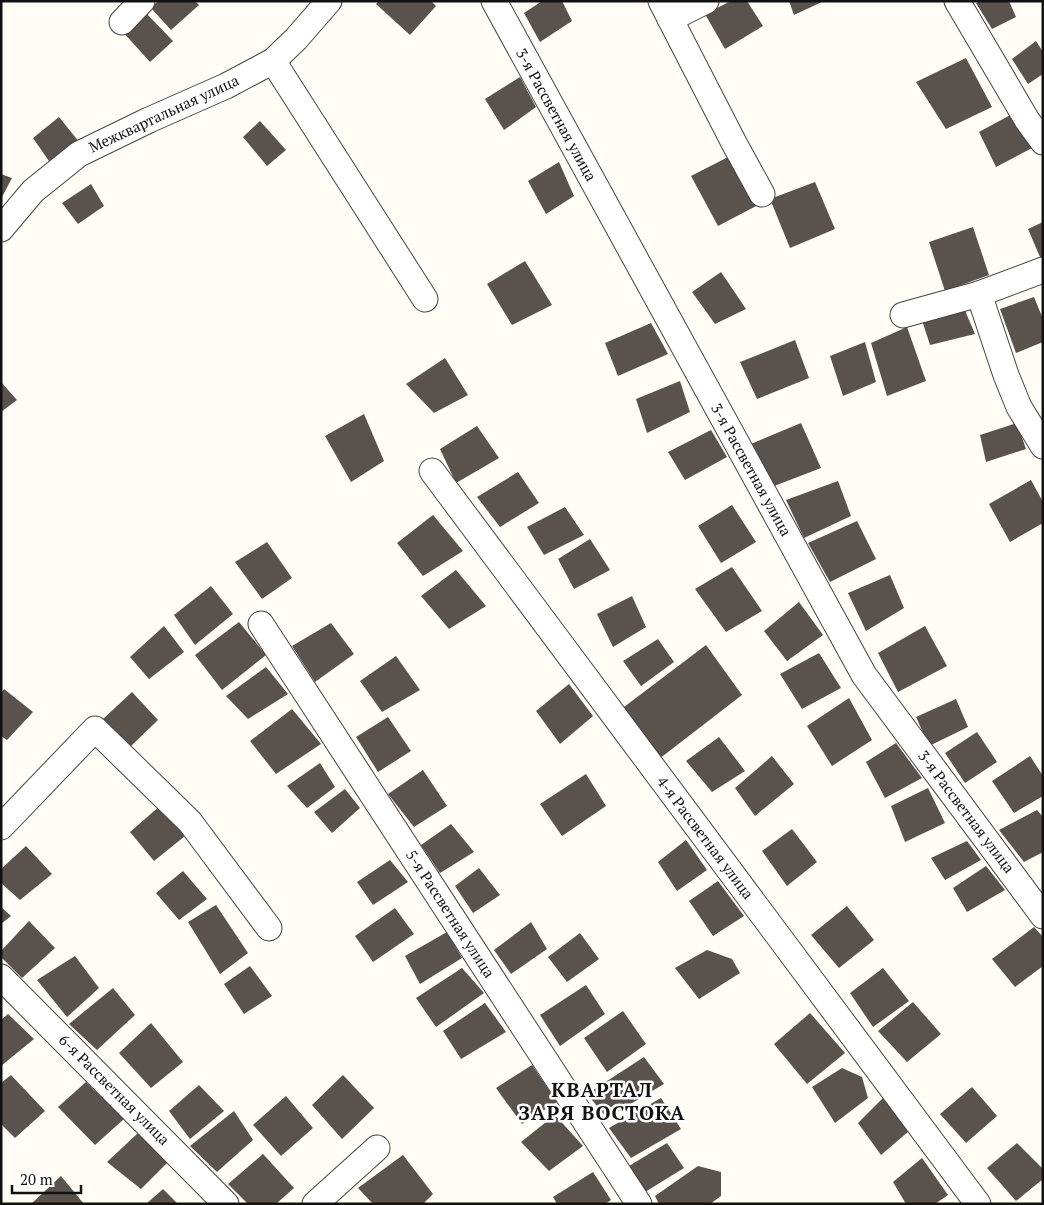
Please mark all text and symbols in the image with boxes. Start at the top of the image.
street label: 3-я Рассветная улица [512,45,602,185]
street label: Межквартальная улица [85,69,242,157]
street label: 3-я Рассветная улица [707,400,797,540]
street label: 3-я Рассветная улица [914,746,1020,877]
street label: 4-я Рассветная улица [653,772,759,903]
street label: 5-я Рассветная улица [402,846,500,982]
street label: 6-я Рассветная улица [55,1030,175,1149]
district label: КВАРТАЛ ЗАРЯ ВОСТОКА [518,1076,686,1126]
scale bar [12,1162,81,1194]
text: 20 m [20,1169,53,1189]

